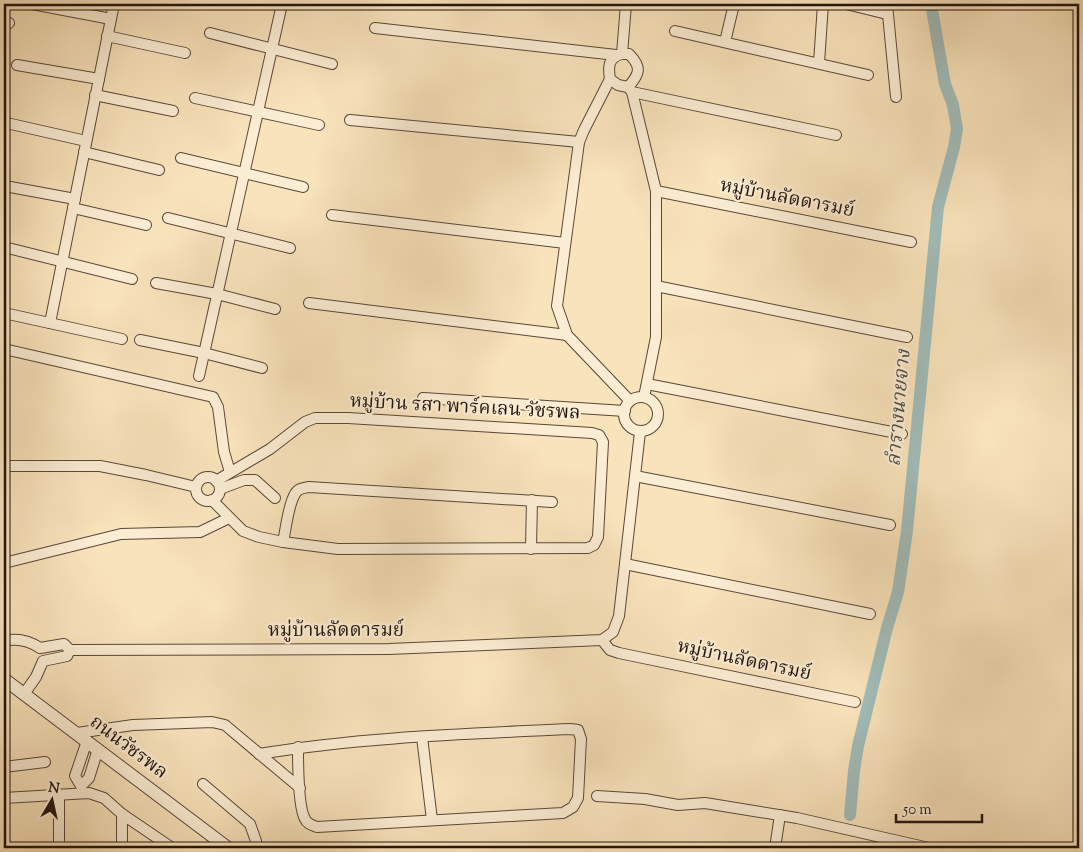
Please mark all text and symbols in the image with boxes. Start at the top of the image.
street label: หมู่บ้านลัดดารมย์ [718,173,857,225]
water label: ลำรางนายจาง [880,347,920,468]
street label: หมู่บ้าน รสา พาร์คเลน วัชรพล [349,388,581,428]
street label: หมู่บ้านลัดดารมย์ [268,618,404,645]
street label: หมู่บ้านลัดดารมย์ [675,634,814,688]
street label: ถนนวัชรพล [83,710,173,786]
north arrow [28,774,78,824]
text: N [47,778,61,800]
scale bar [896,792,982,824]
text: 50 m [902,800,932,821]

